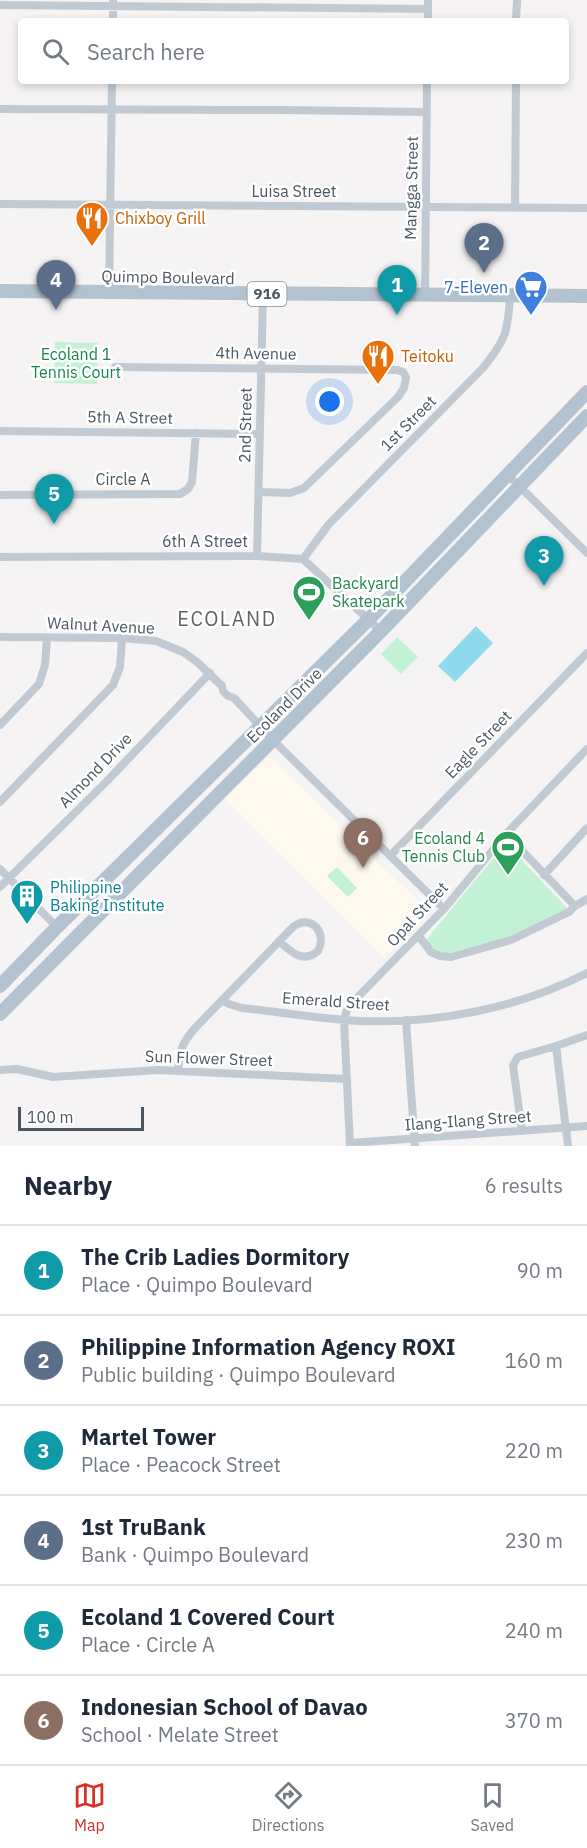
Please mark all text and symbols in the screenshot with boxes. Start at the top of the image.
search box [18,18,569,84]
icon: search [39,35,72,68]
text: Search here [87,37,205,66]
street label: Mangga Street [400,136,422,240]
street label: Luisa Street [252,181,336,201]
restaurant icon: Chixboy Grill [74,200,110,247]
place label: Chixboy Grill [115,208,206,228]
pin: 2 [464,224,504,273]
pin: 4 [36,260,76,310]
street label: Quimpo Boulevard [101,266,235,288]
pin: 1 [378,266,416,315]
supermarket icon: 7-Eleven [513,269,549,316]
place label: 7-Eleven [444,277,508,297]
road number: 916 [248,282,286,306]
restaurant icon: Teitoku [360,338,396,385]
street label: 4th Avenue [215,342,297,364]
park label: Ecoland 1 Tennis Court [31,344,121,382]
place label: Teitoku [401,346,454,366]
street label: 2nd Street [234,387,256,463]
your location [315,387,344,416]
street label: 1st Street [376,391,440,455]
street label: 5th A Street [87,406,173,428]
street label: Circle A [96,469,150,489]
pin: 5 [34,474,74,524]
street label: 6th A Street [162,531,248,551]
pin: 3 [524,536,564,586]
place label: Backyard Skatepark [332,573,405,611]
sports icon: Backyard Skatepark [291,574,327,621]
district label: ECOLAND [177,605,277,632]
street label: Walnut Avenue [47,612,156,638]
street label: Ecoland Drive [242,663,326,747]
street label: Eagle Street [441,706,515,782]
street label: Almond Drive [54,728,136,812]
pin: 6 [344,818,382,868]
place label: Ecoland 4 Tennis Club [402,828,485,866]
sports icon: Ecoland 4 Tennis Club [490,829,526,876]
place label: Philippine Baking Institute [50,877,165,915]
street label: Opal Street [382,877,452,951]
building icon: Philippine Baking Institute [9,878,45,925]
street label: Emerald Street [282,987,390,1015]
street label: Sun Flower Street [145,1046,273,1070]
scale bar [18,1104,144,1132]
street label: Ilang-Ilang Street [404,1106,532,1134]
text: 100 m [27,1107,74,1127]
text: Nearby [24,1168,112,1202]
text: 6 results [485,1172,563,1199]
text: The Crib Ladies Dormitory [81,1242,349,1271]
text: 1 [38,1257,50,1284]
text: 90 m [517,1257,563,1284]
text: Place · Quimpo Boulevard [81,1271,313,1298]
text: Philippine Information Agency ROXI [81,1332,456,1361]
text: 2 [38,1347,50,1374]
text: 160 m [505,1347,563,1374]
text: Public building · Quimpo Boulevard [81,1361,396,1388]
text: Martel Tower [81,1422,216,1451]
text: 3 [38,1437,50,1464]
text: 220 m [505,1437,563,1464]
text: Place · Peacock Street [81,1451,281,1478]
text: 1st TruBank [81,1512,206,1541]
text: 4 [38,1527,50,1554]
text: 230 m [505,1527,563,1554]
text: Bank · Quimpo Boulevard [81,1541,309,1568]
text: Ecoland 1 Covered Court [81,1602,335,1631]
text: 5 [38,1617,50,1644]
text: 240 m [505,1617,563,1644]
text: Place · Circle A [81,1631,215,1658]
text: Indonesian School of Davao [81,1692,368,1721]
text: 6 [38,1707,50,1734]
text: 370 m [505,1707,563,1734]
text: School · Melate Street [81,1721,279,1748]
tab: Map [73,1779,106,1835]
tab: Directions [252,1779,325,1835]
tab: Saved [471,1779,514,1835]

